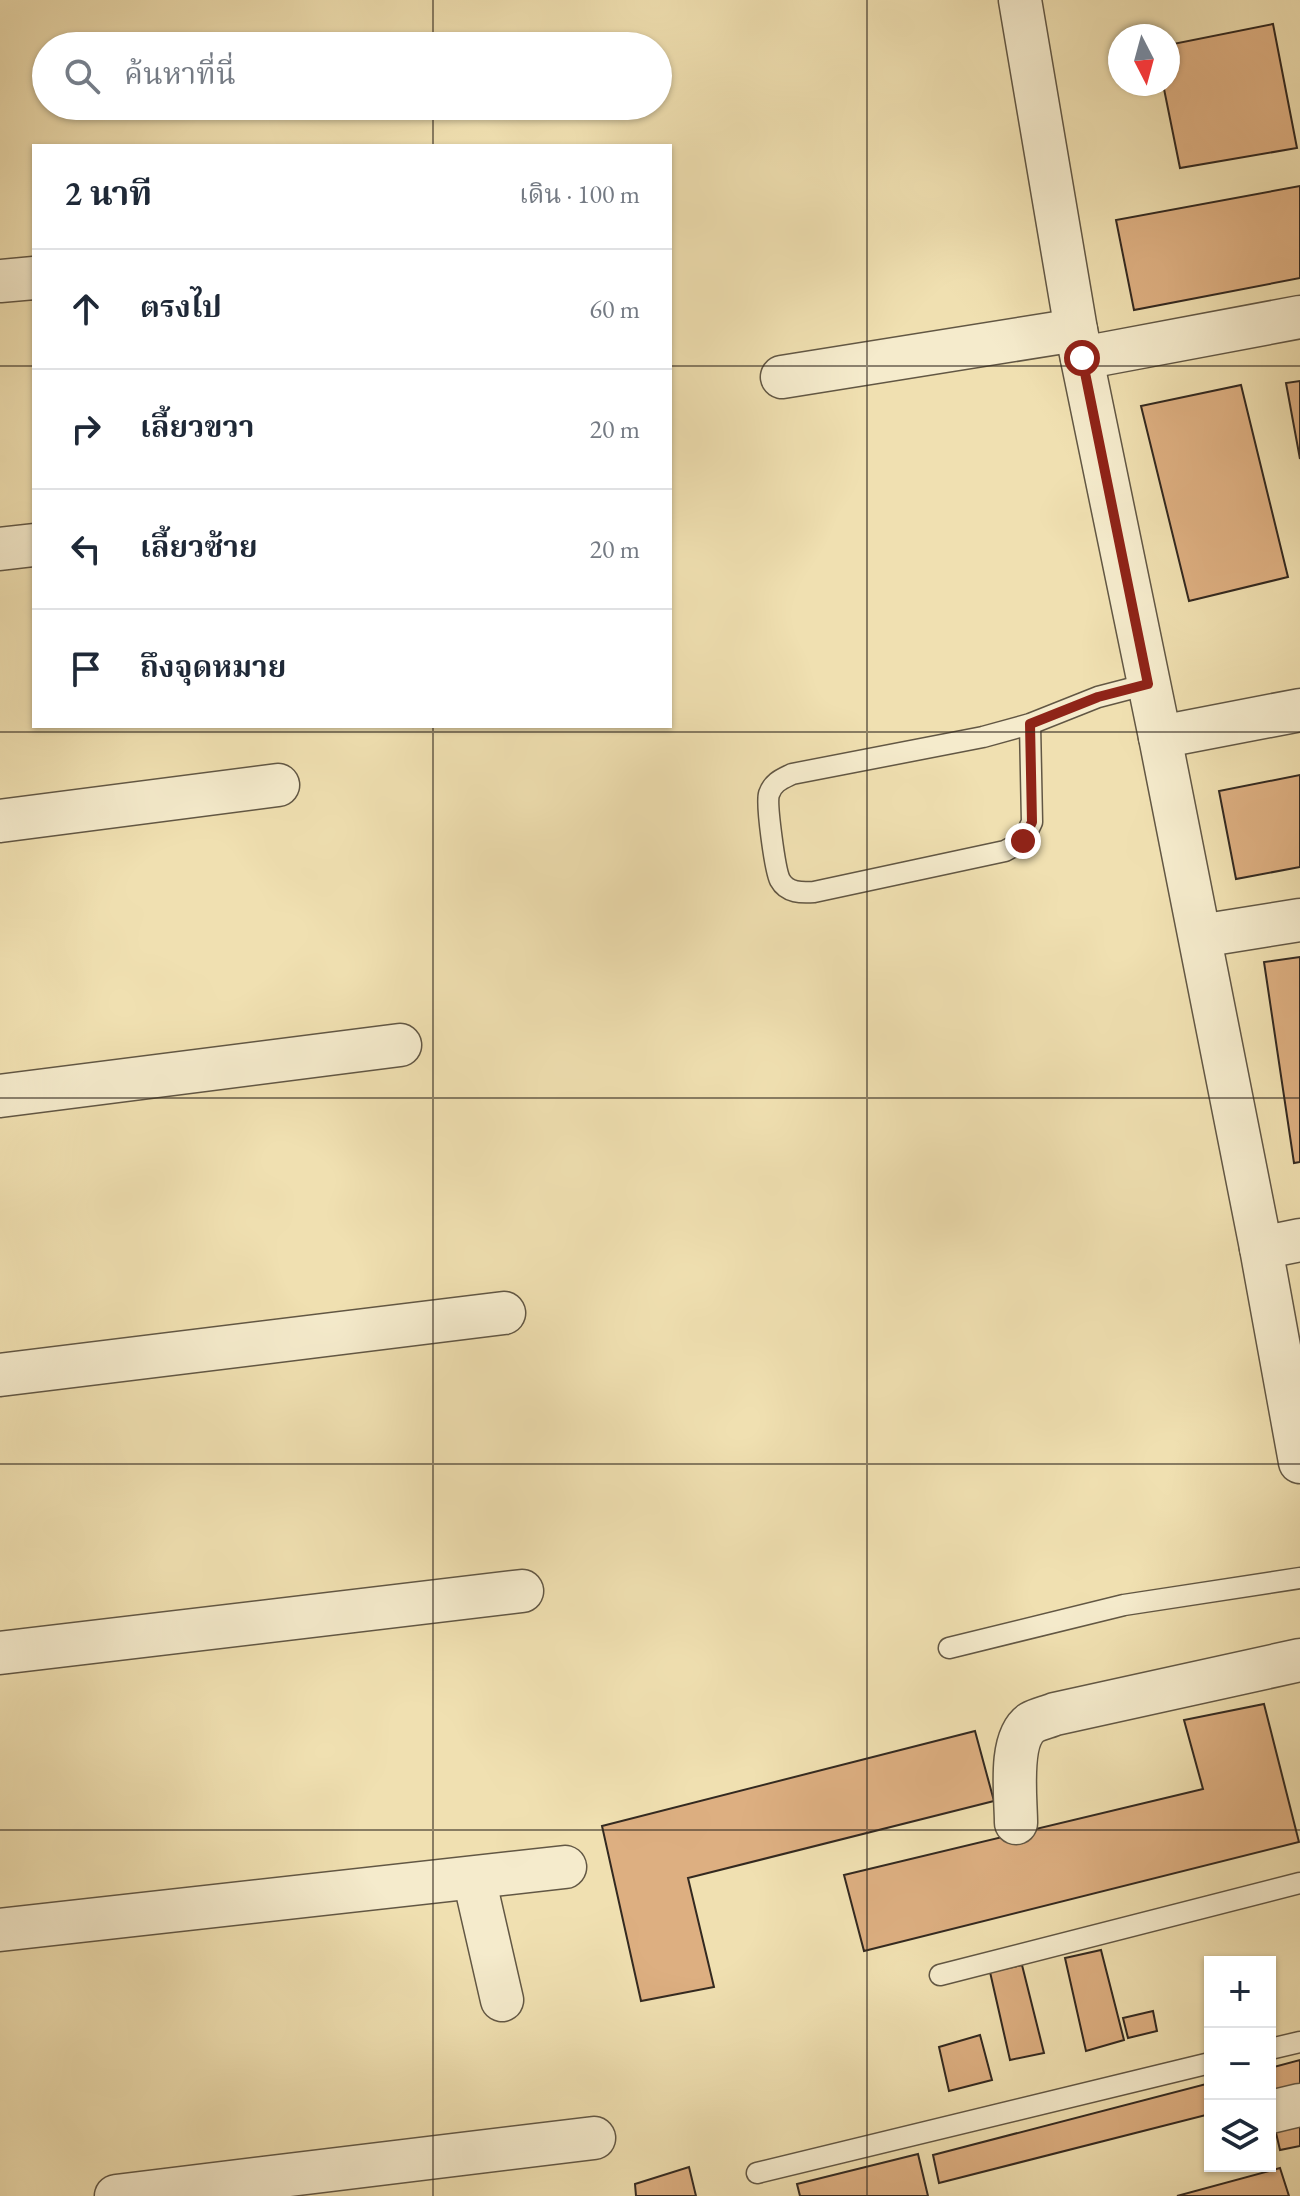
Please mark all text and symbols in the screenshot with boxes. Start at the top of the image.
north arrow [1108,24,1180,96]
search box [32,32,672,120]
icon: search [60,54,104,98]
text: ค้นหาที่นี่ [124,54,236,93]
text: 2 นาที [64,171,152,215]
text: เดิน · 100 m [519,177,640,211]
icon: ahead [64,287,108,331]
text: ตรงไป [140,287,222,326]
text: 60 m [590,292,640,326]
route start [1064,340,1100,376]
icon: right [64,407,108,451]
text: เลี้ยวขวา [140,407,254,446]
text: 20 m [590,412,640,446]
icon: left [64,527,108,571]
text: เลี้ยวซ้าย [140,527,258,566]
text: 20 m [590,532,640,566]
icon: arrive [64,647,108,691]
text: ถึงจุดหมาย [140,647,286,686]
route end [1005,823,1041,859]
map controls [1204,1956,1276,2172]
button: + [1204,1956,1276,2028]
button: − [1204,2028,1276,2100]
button: layers [1204,2100,1276,2172]

